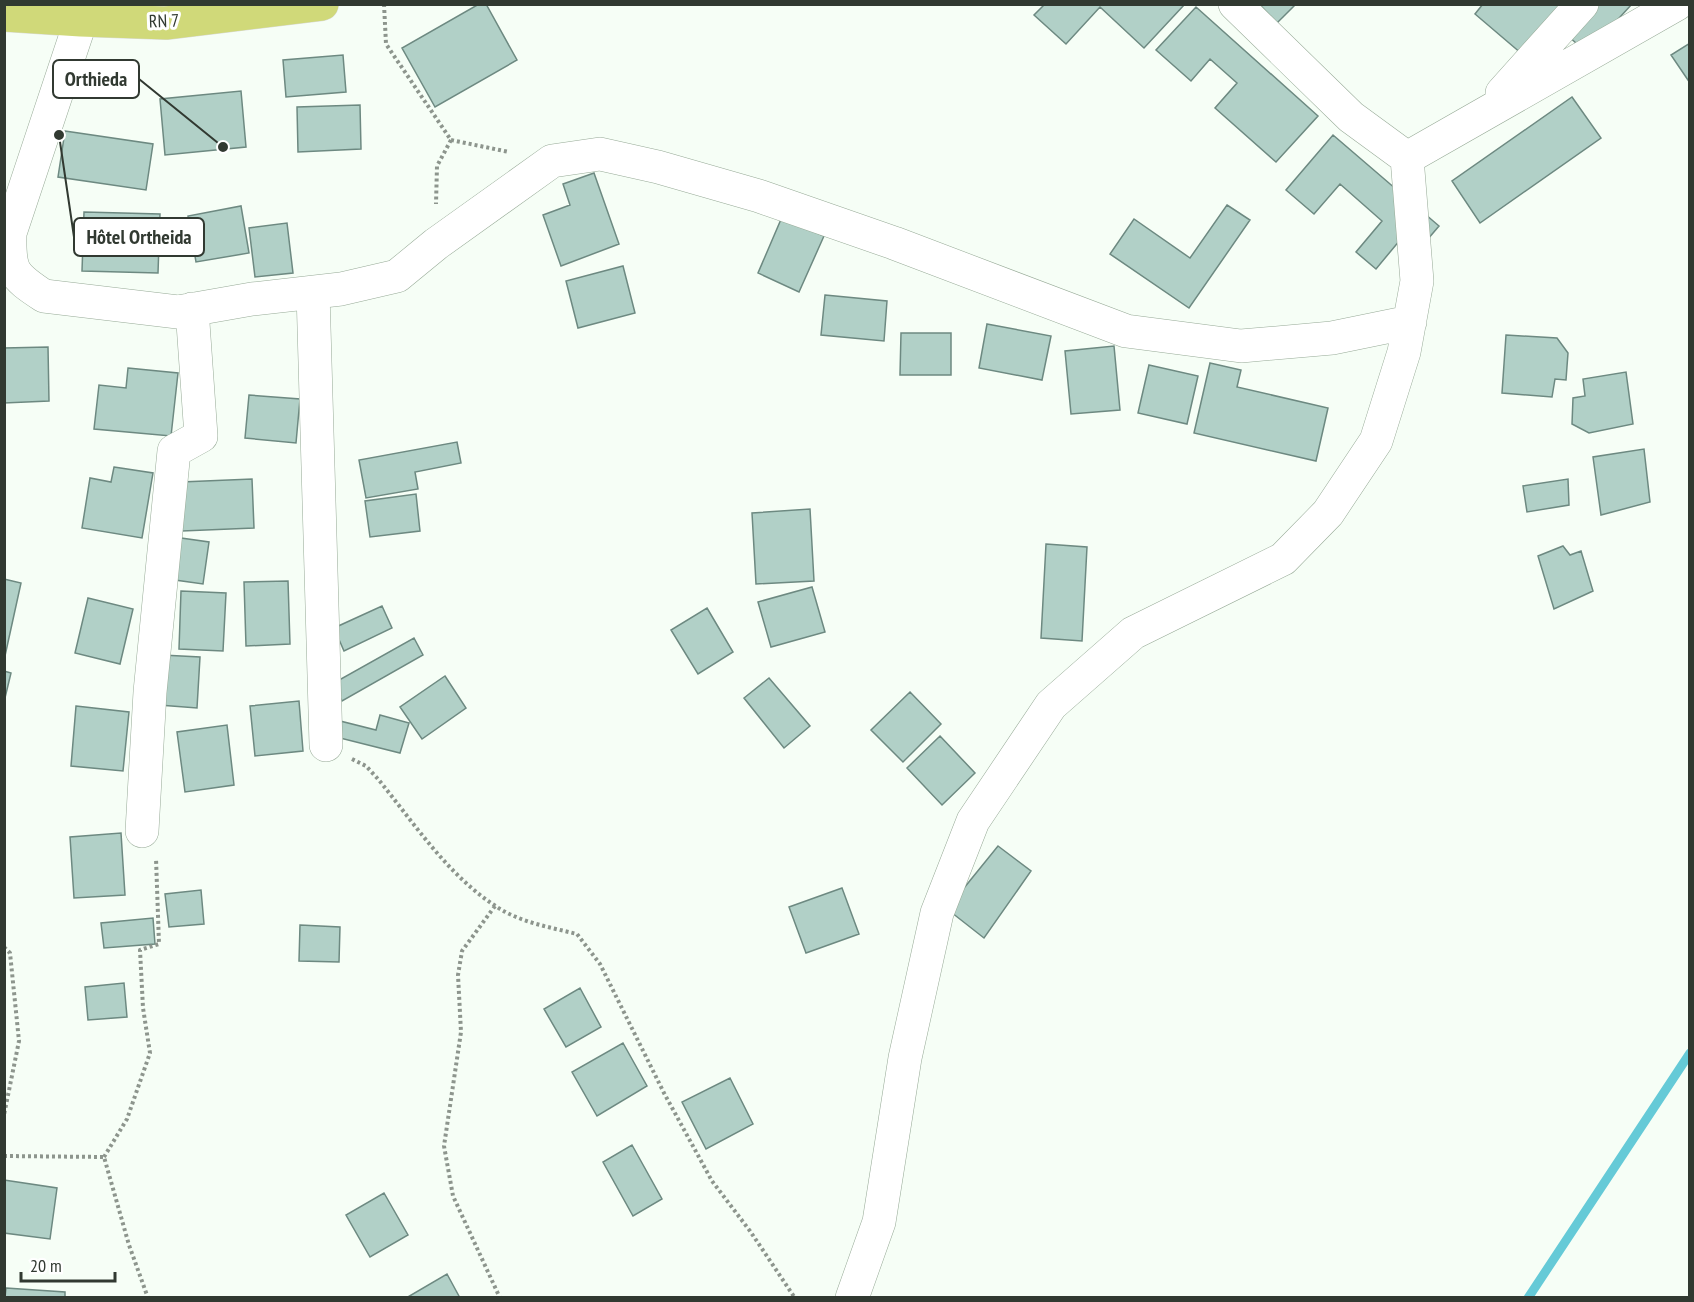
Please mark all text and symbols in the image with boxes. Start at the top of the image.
street label: RN 7 [148,8,179,33]
callout: Orthieda [53,60,139,98]
text: Orthieda [65,66,127,92]
callout: Hôtel Ortheida [74,218,204,256]
text: Hôtel Ortheida [86,224,192,250]
scale bar [21,1245,116,1283]
text: 20 m [30,1254,62,1277]

